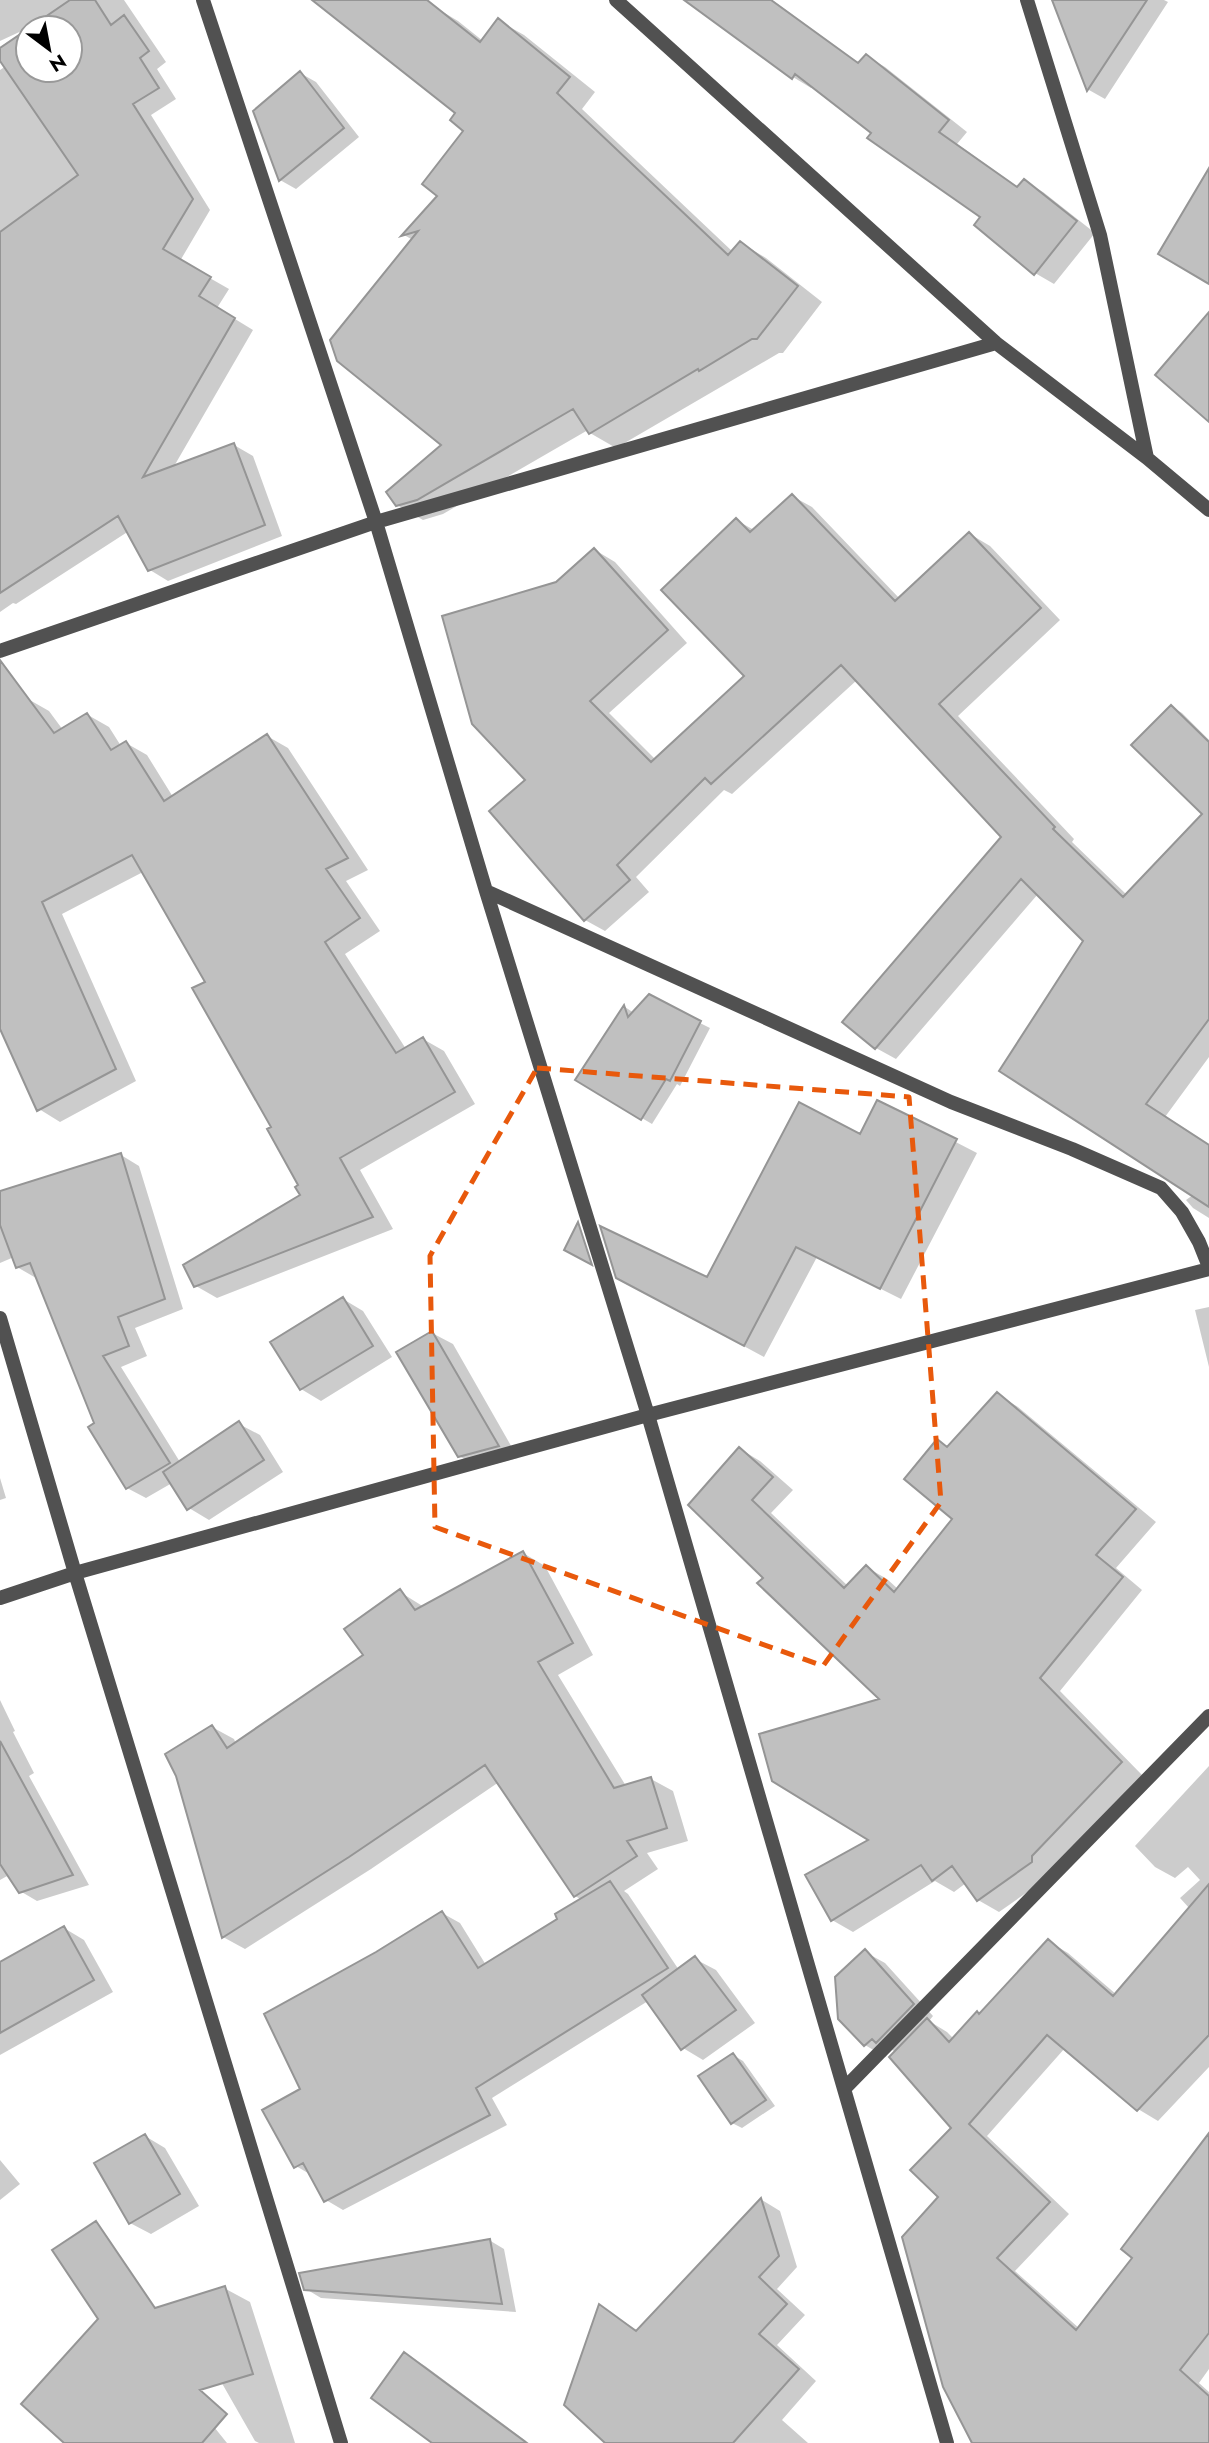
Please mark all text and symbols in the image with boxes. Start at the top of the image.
north arrow [14,14,84,84]
text: N [44,48,71,78]

